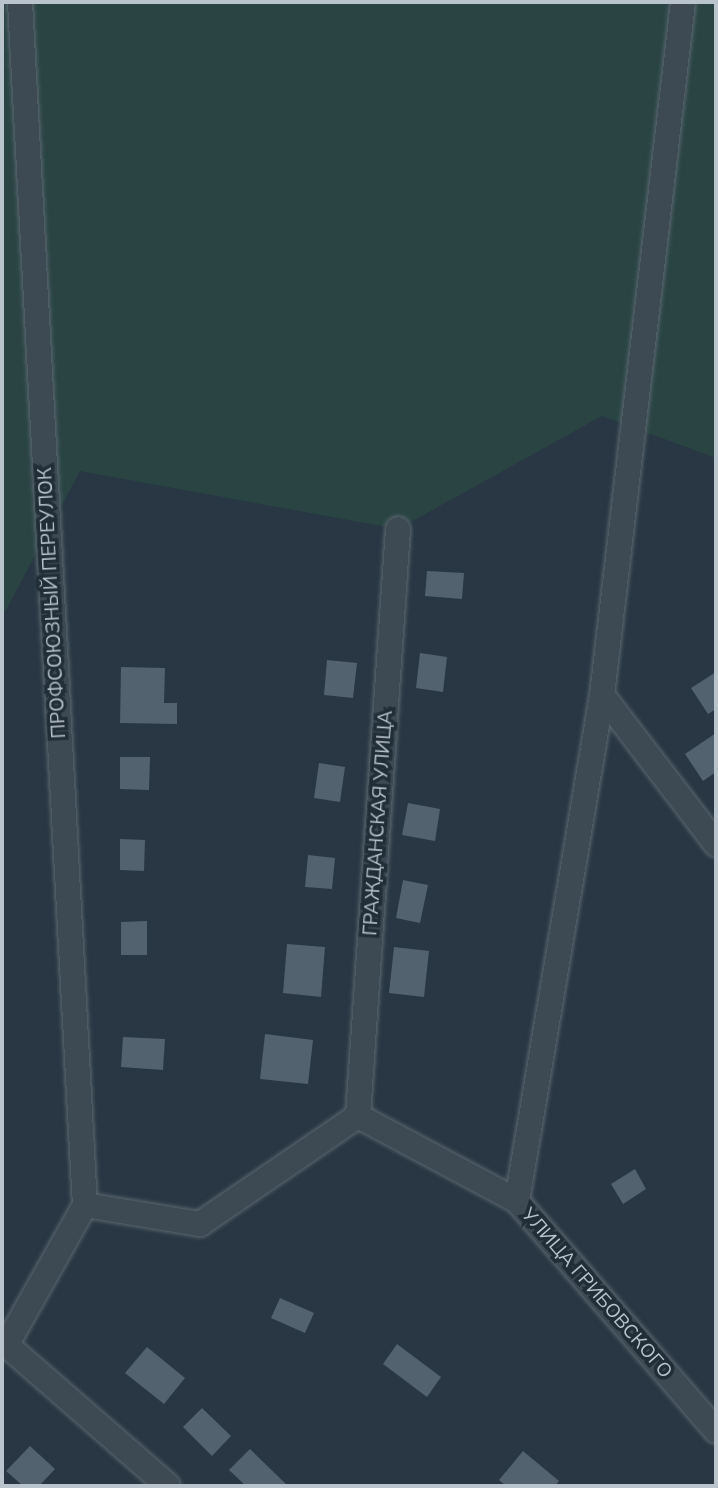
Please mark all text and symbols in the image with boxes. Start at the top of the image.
street label: ПРОФСОЮЗНЫЙ ПЕРЕУЛОК [34,467,70,739]
street label: ГРАЖДАНСКАЯ УЛИЦА [359,710,397,936]
street label: УЛИЦА ГРИБОВСКОГО [517,1203,677,1383]

